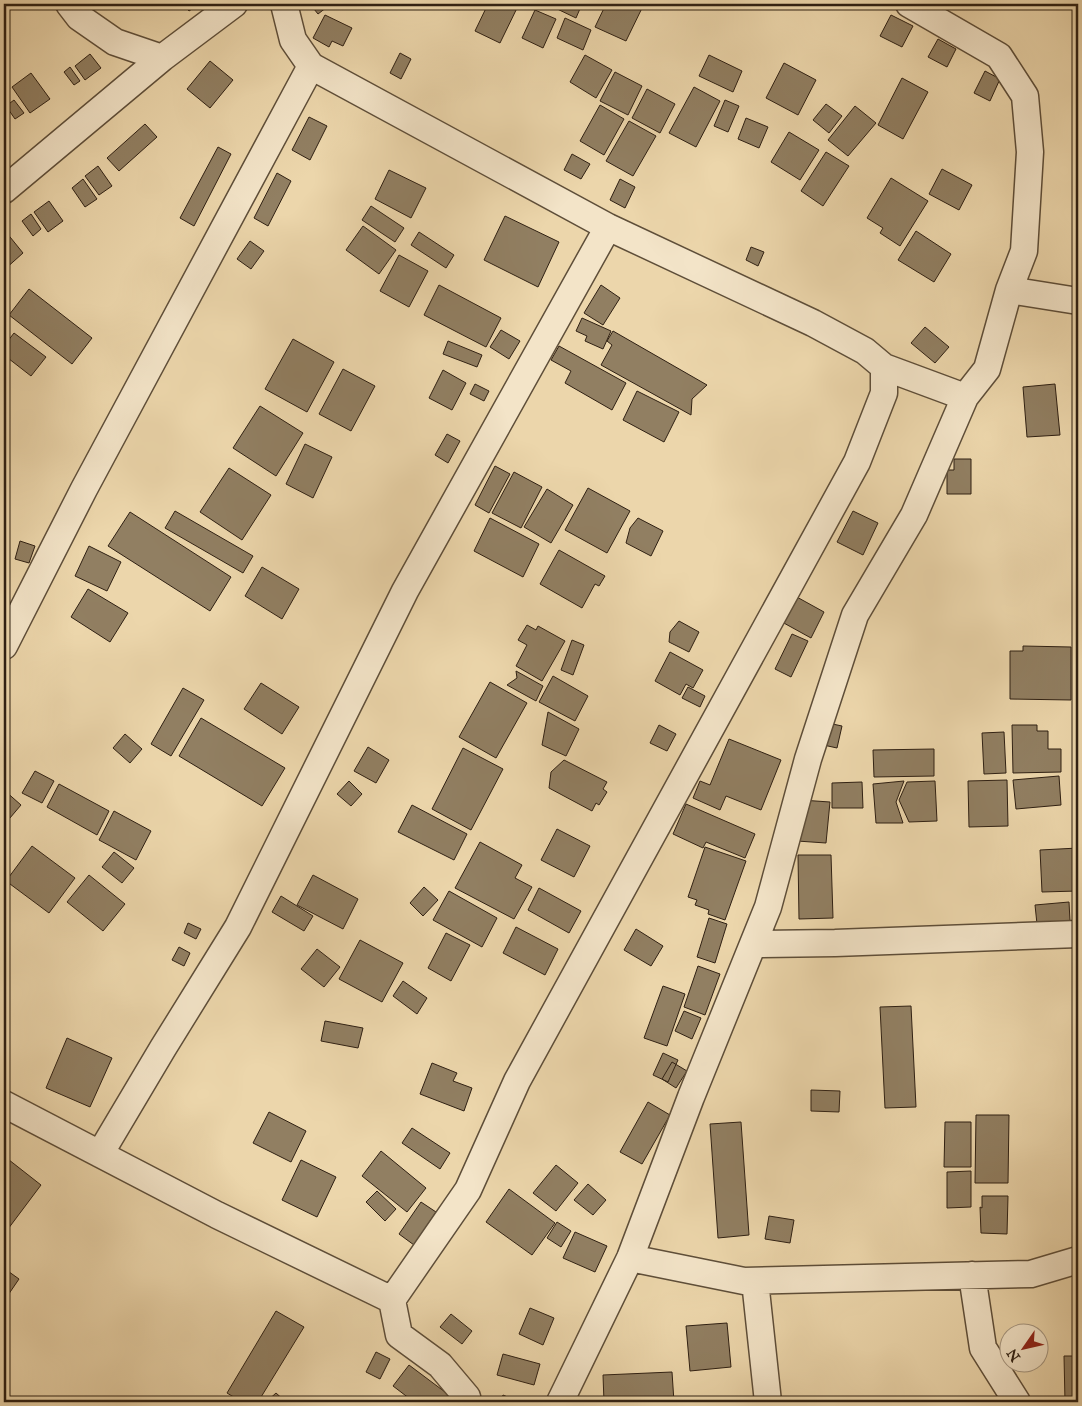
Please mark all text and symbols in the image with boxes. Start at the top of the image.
north arrow [1000,1324,1050,1374]
text: N [1003,1345,1024,1365]

